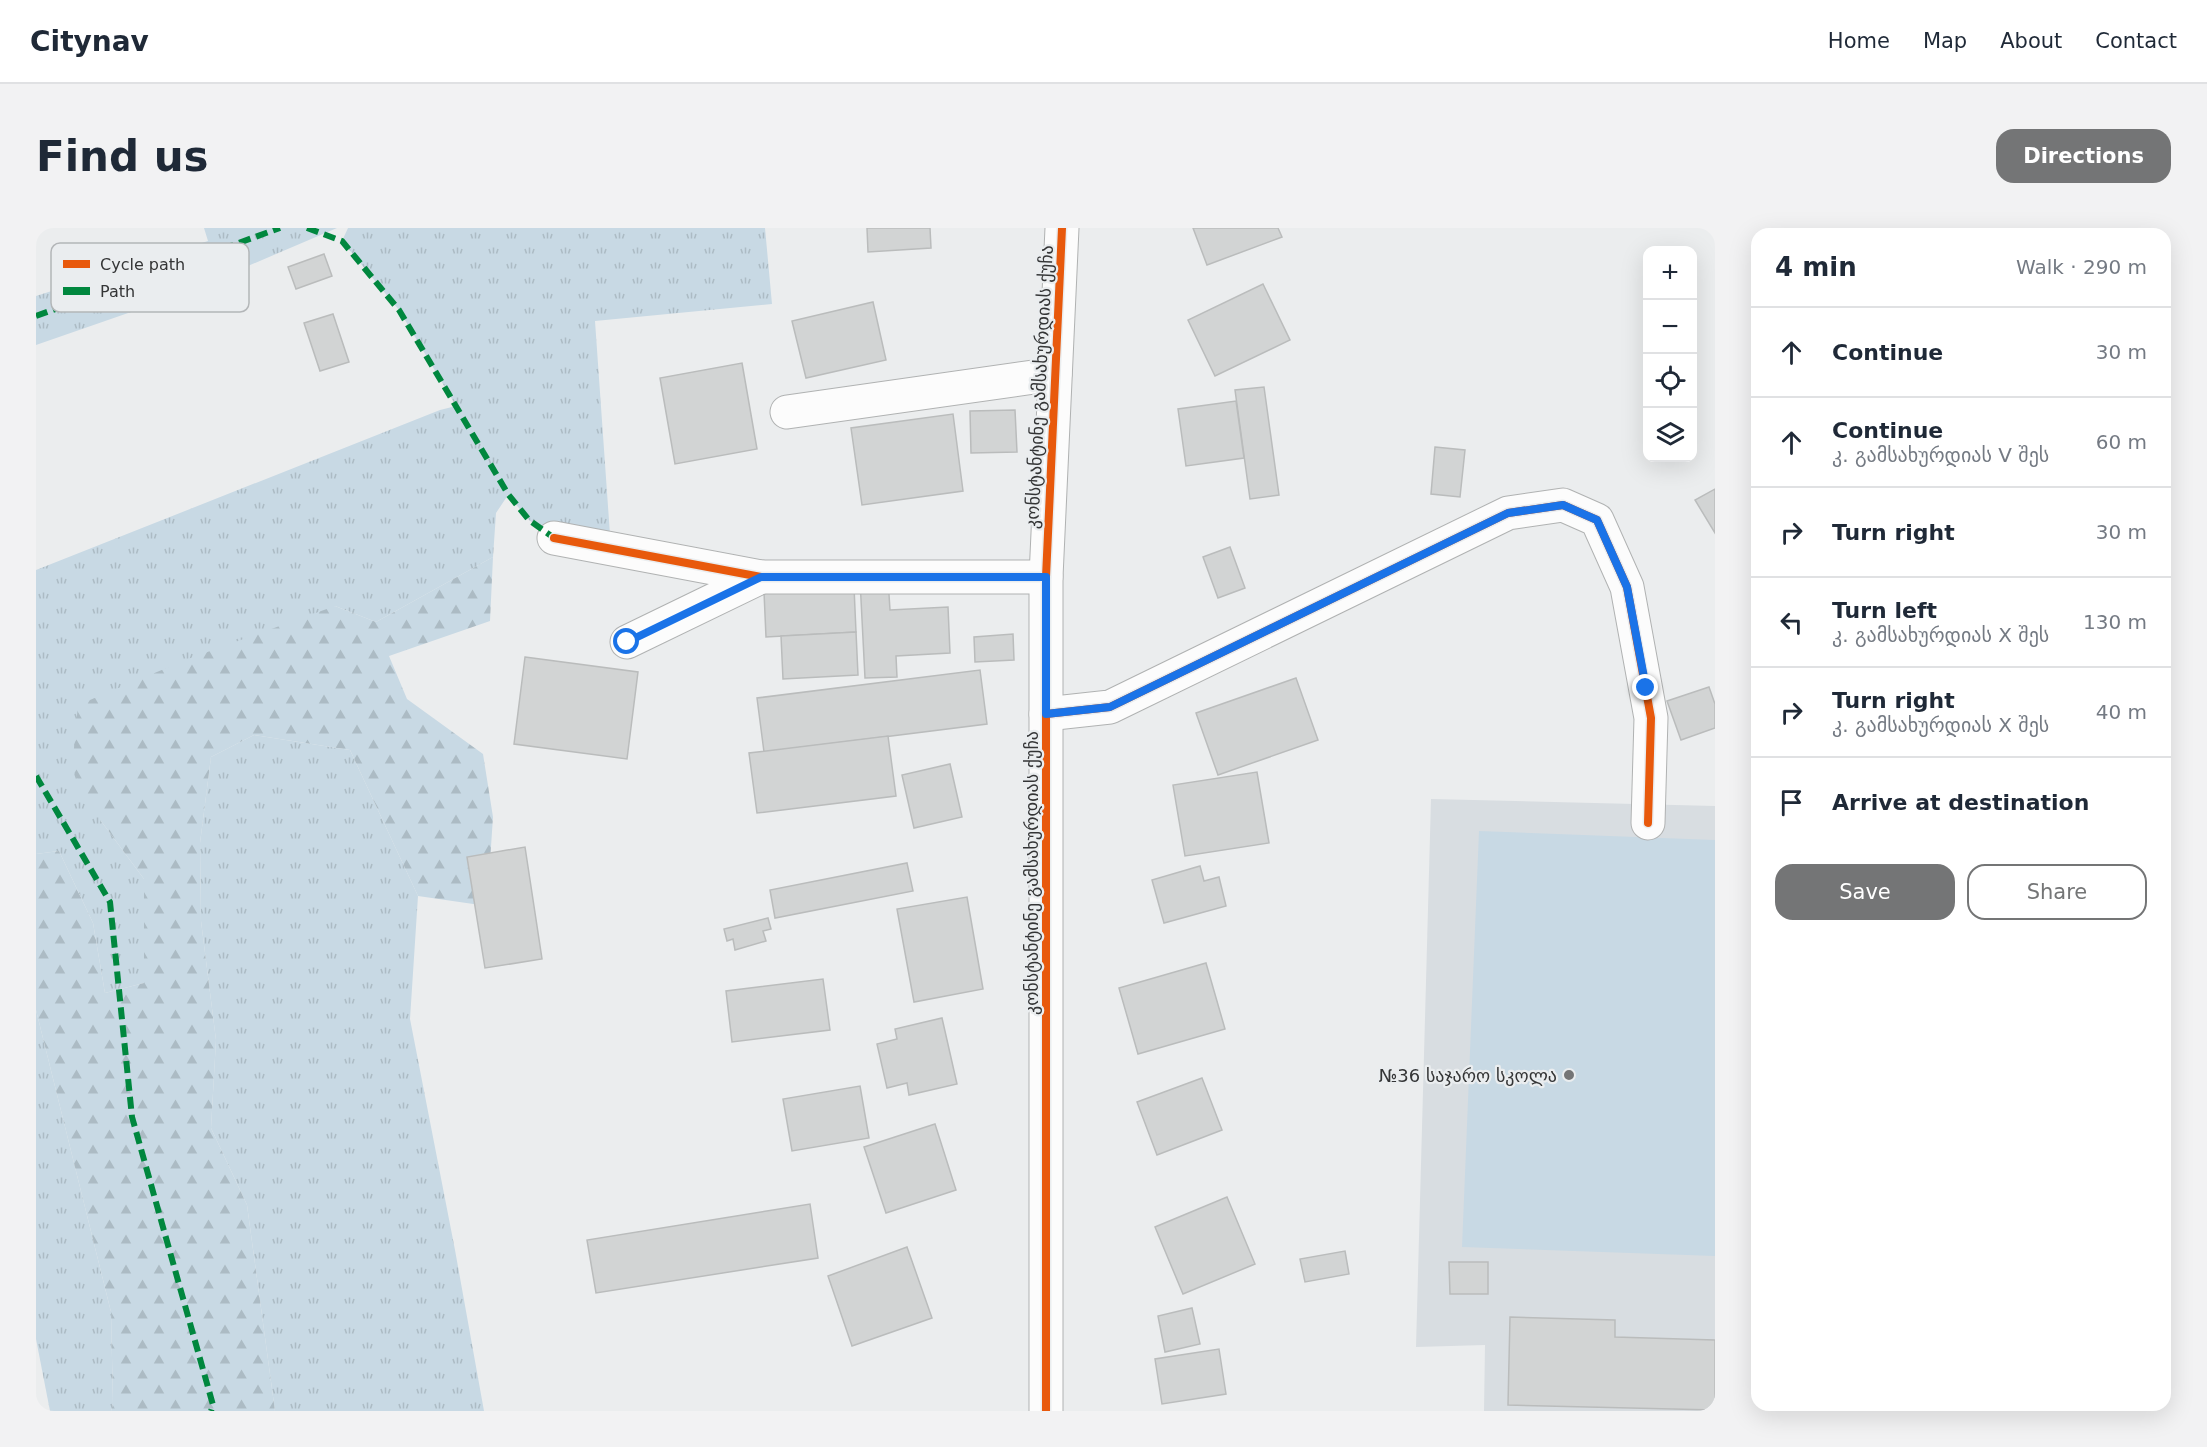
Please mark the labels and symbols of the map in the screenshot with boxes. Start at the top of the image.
legend [51,243,249,312]
street label: კონსტანტინე გამსახურდიას ქუჩა [1021,245,1057,529]
text: Cycle path [100,255,185,274]
text: Path [100,282,135,301]
route start [613,628,639,654]
route end [1632,674,1658,700]
street label: კონსტანტინე გამსახურდიას ქუჩა [1021,731,1042,1015]
place label: №36 საჯარო სკოლა [1379,1065,1557,1086]
marker: №36 საჯარო სკოლა [1562,1068,1576,1082]

